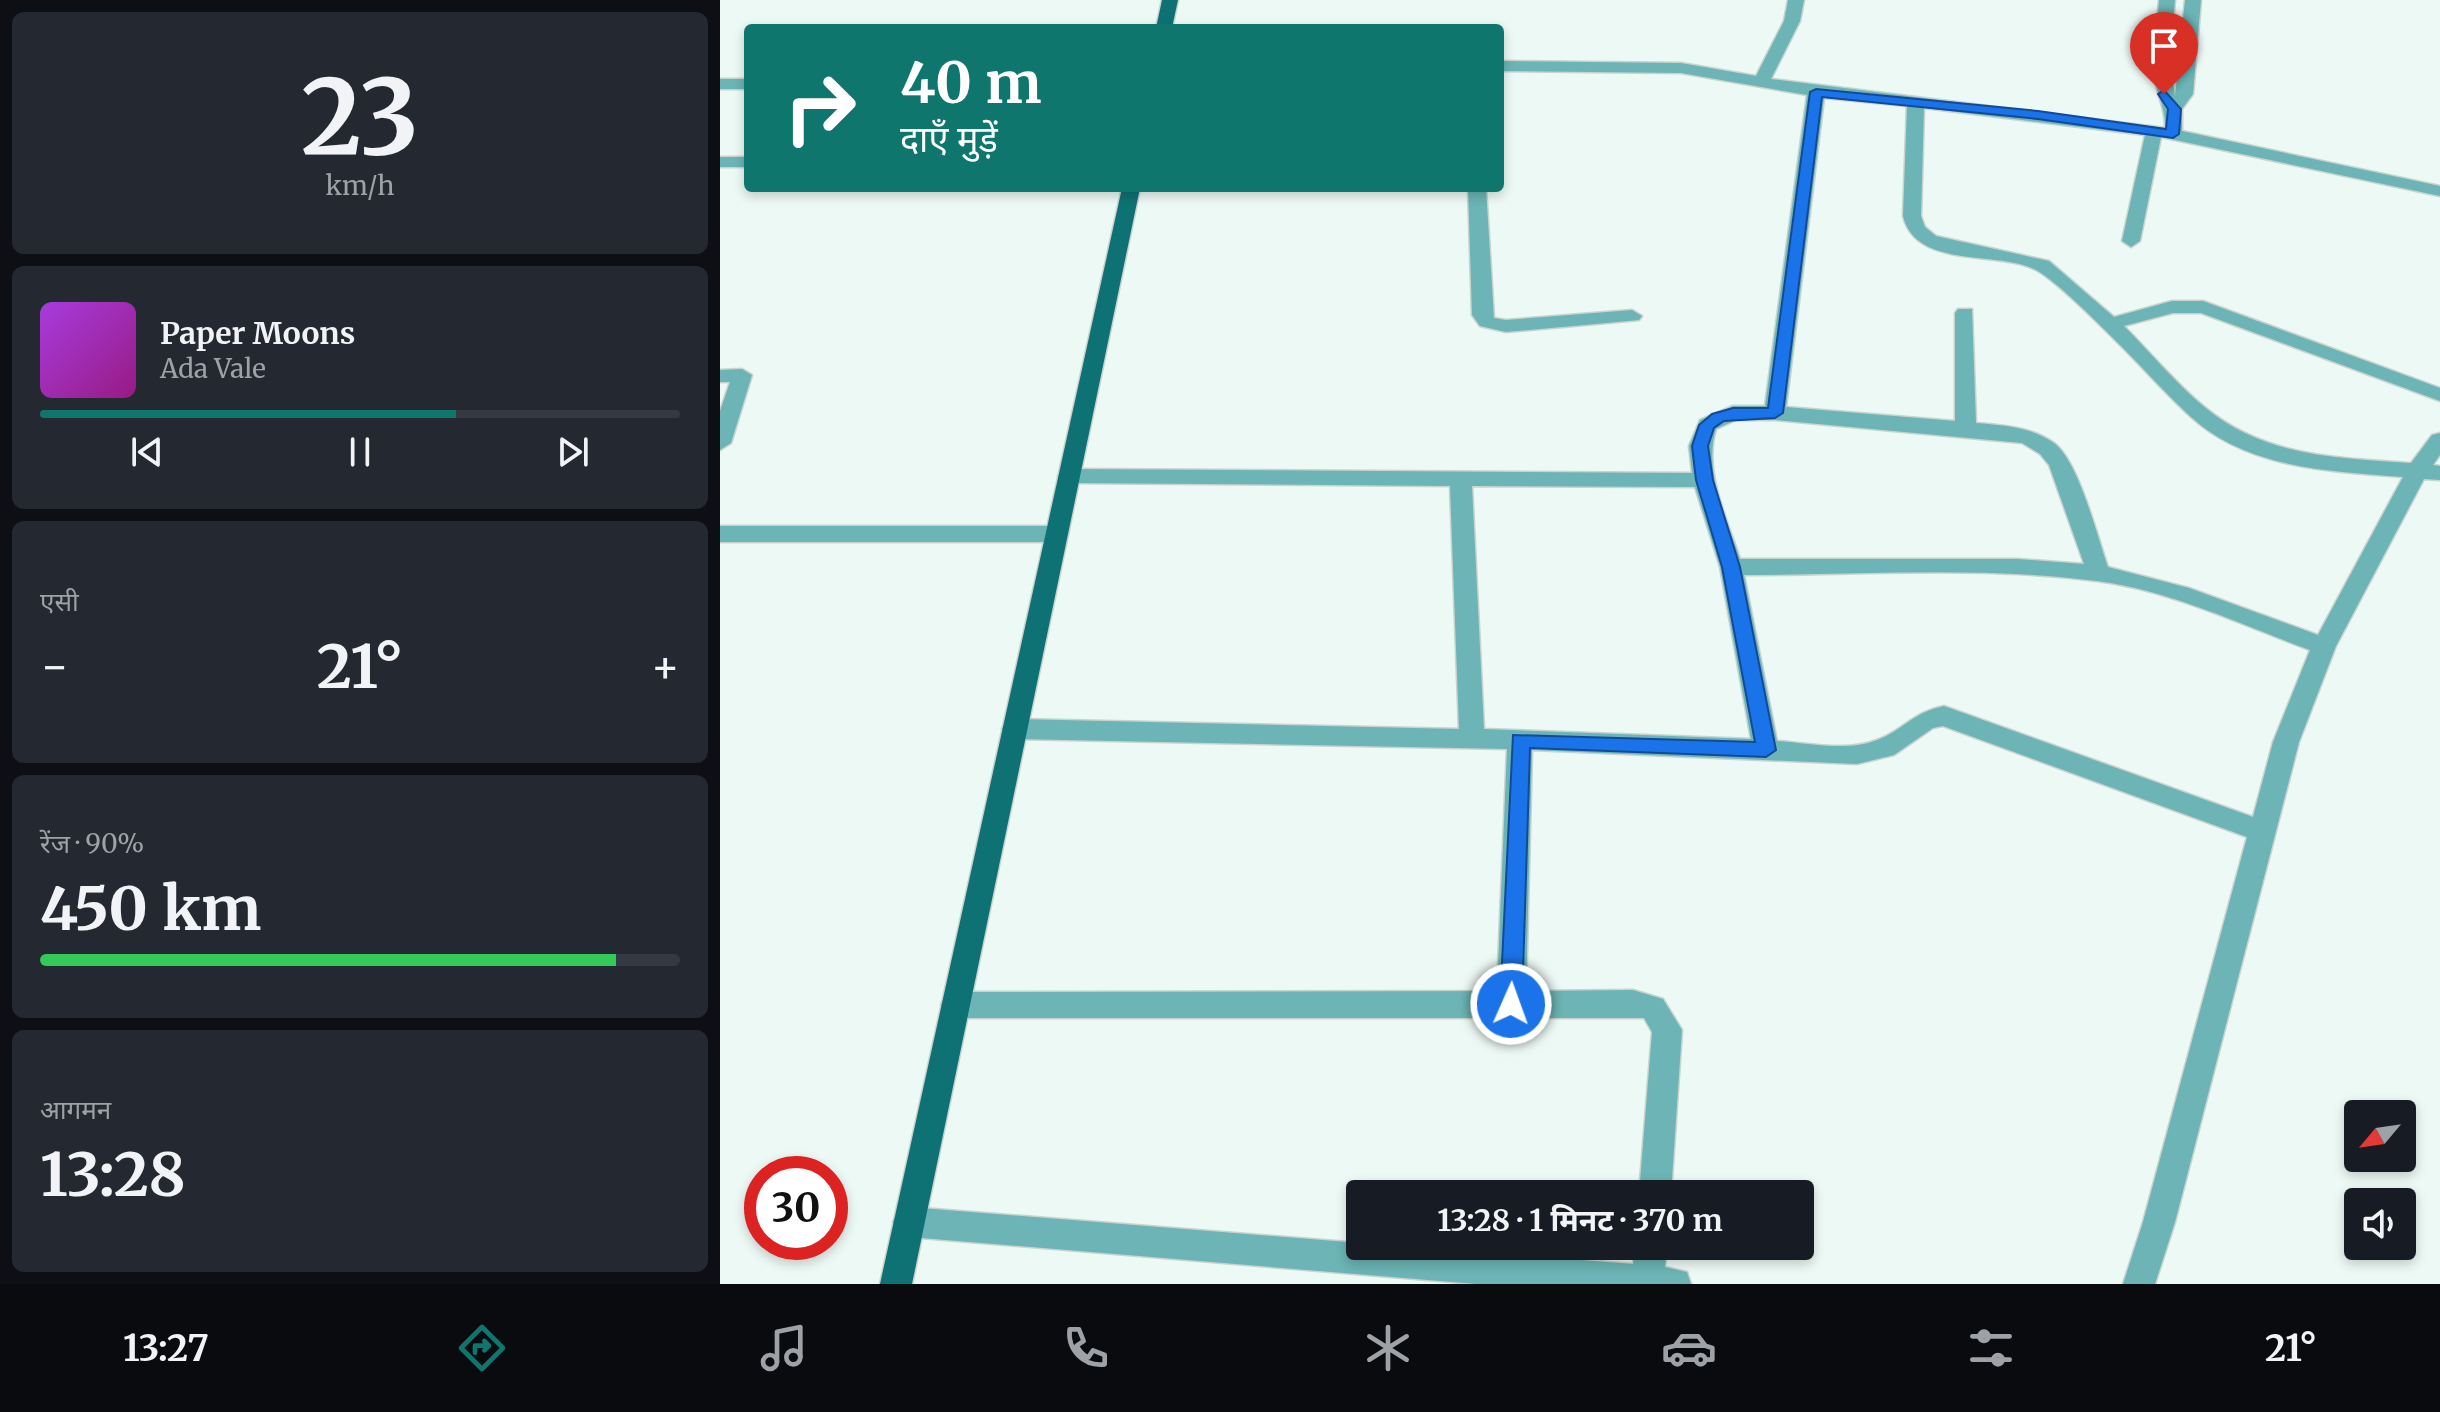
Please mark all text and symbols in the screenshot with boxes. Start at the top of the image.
pin [2130,12,2198,94]
icon: arrive [2142,24,2186,68]
text: 40 m [900,48,1042,118]
text: 23 [301,52,419,182]
icon: right [768,56,872,160]
text: दाएँ मुड़ें [900,117,998,162]
text: km/h [326,169,394,202]
text: Paper Moons [160,314,355,352]
text: Ada Vale [160,352,266,385]
icon: previous [125,430,169,474]
icon: pause [338,430,382,474]
icon: next [551,430,595,474]
text: एसी [40,585,79,618]
text: 21° [317,629,403,704]
text: − [40,639,69,694]
text: + [651,639,680,694]
text: रेंज · 90% [40,827,144,860]
text: 450 km [40,871,261,946]
position arrow [1469,962,1553,1046]
text: आगमन [40,1093,111,1126]
north arrow [2344,1100,2416,1172]
map controls [2344,1100,2416,1260]
text: 13:28 [40,1137,186,1212]
speed limit sign: 30 [744,1156,848,1260]
button: sound [2344,1188,2416,1260]
text: 13:28 · 1 मिनट · 370 m [1437,1201,1723,1239]
icon: directions [454,1320,510,1376]
icon: music [756,1320,812,1376]
icon: phone [1058,1320,1114,1376]
icon: climate [1360,1320,1416,1376]
icon: car [1661,1320,1717,1376]
icon: filters [1963,1320,2019,1376]
text: 13:27 [123,1326,209,1371]
text: 21° [2265,1326,2317,1371]

